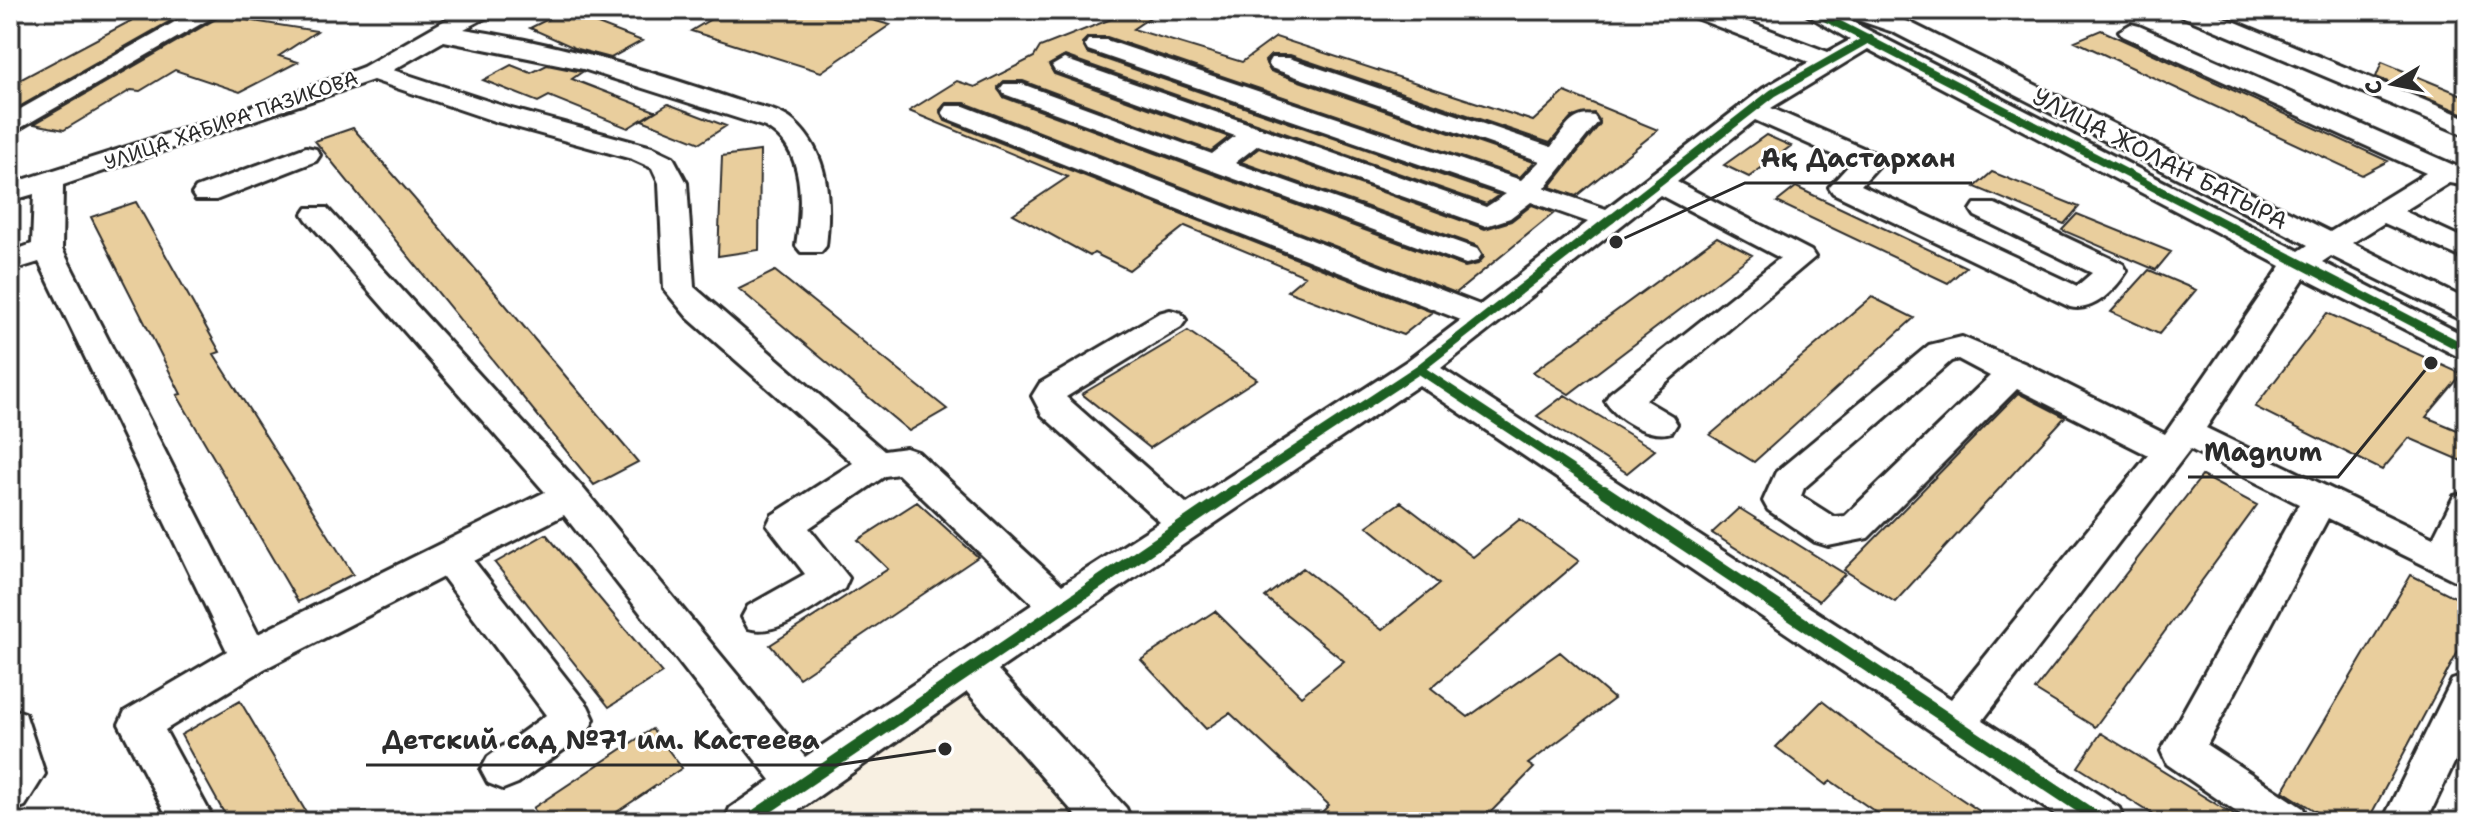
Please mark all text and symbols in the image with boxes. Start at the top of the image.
north arrow [2353,44,2433,124]
street label: УЛИЦА ХАБИРА ПАЗИКОВА [101,64,361,176]
text: С [2358,78,2389,97]
street label: УЛИЦА ЖОЛАН БАТЫРА [2027,81,2293,237]
callout: Ақ Дастархан [1745,133,1972,183]
text: Ақ Дастархан [1760,140,1956,175]
callout: Magnum [2188,427,2338,477]
text: Magnum [2204,434,2322,469]
callout: Детский сад №71 им. Кастеева [366,715,836,765]
text: Детский сад №71 им. Кастеева [382,722,820,757]

